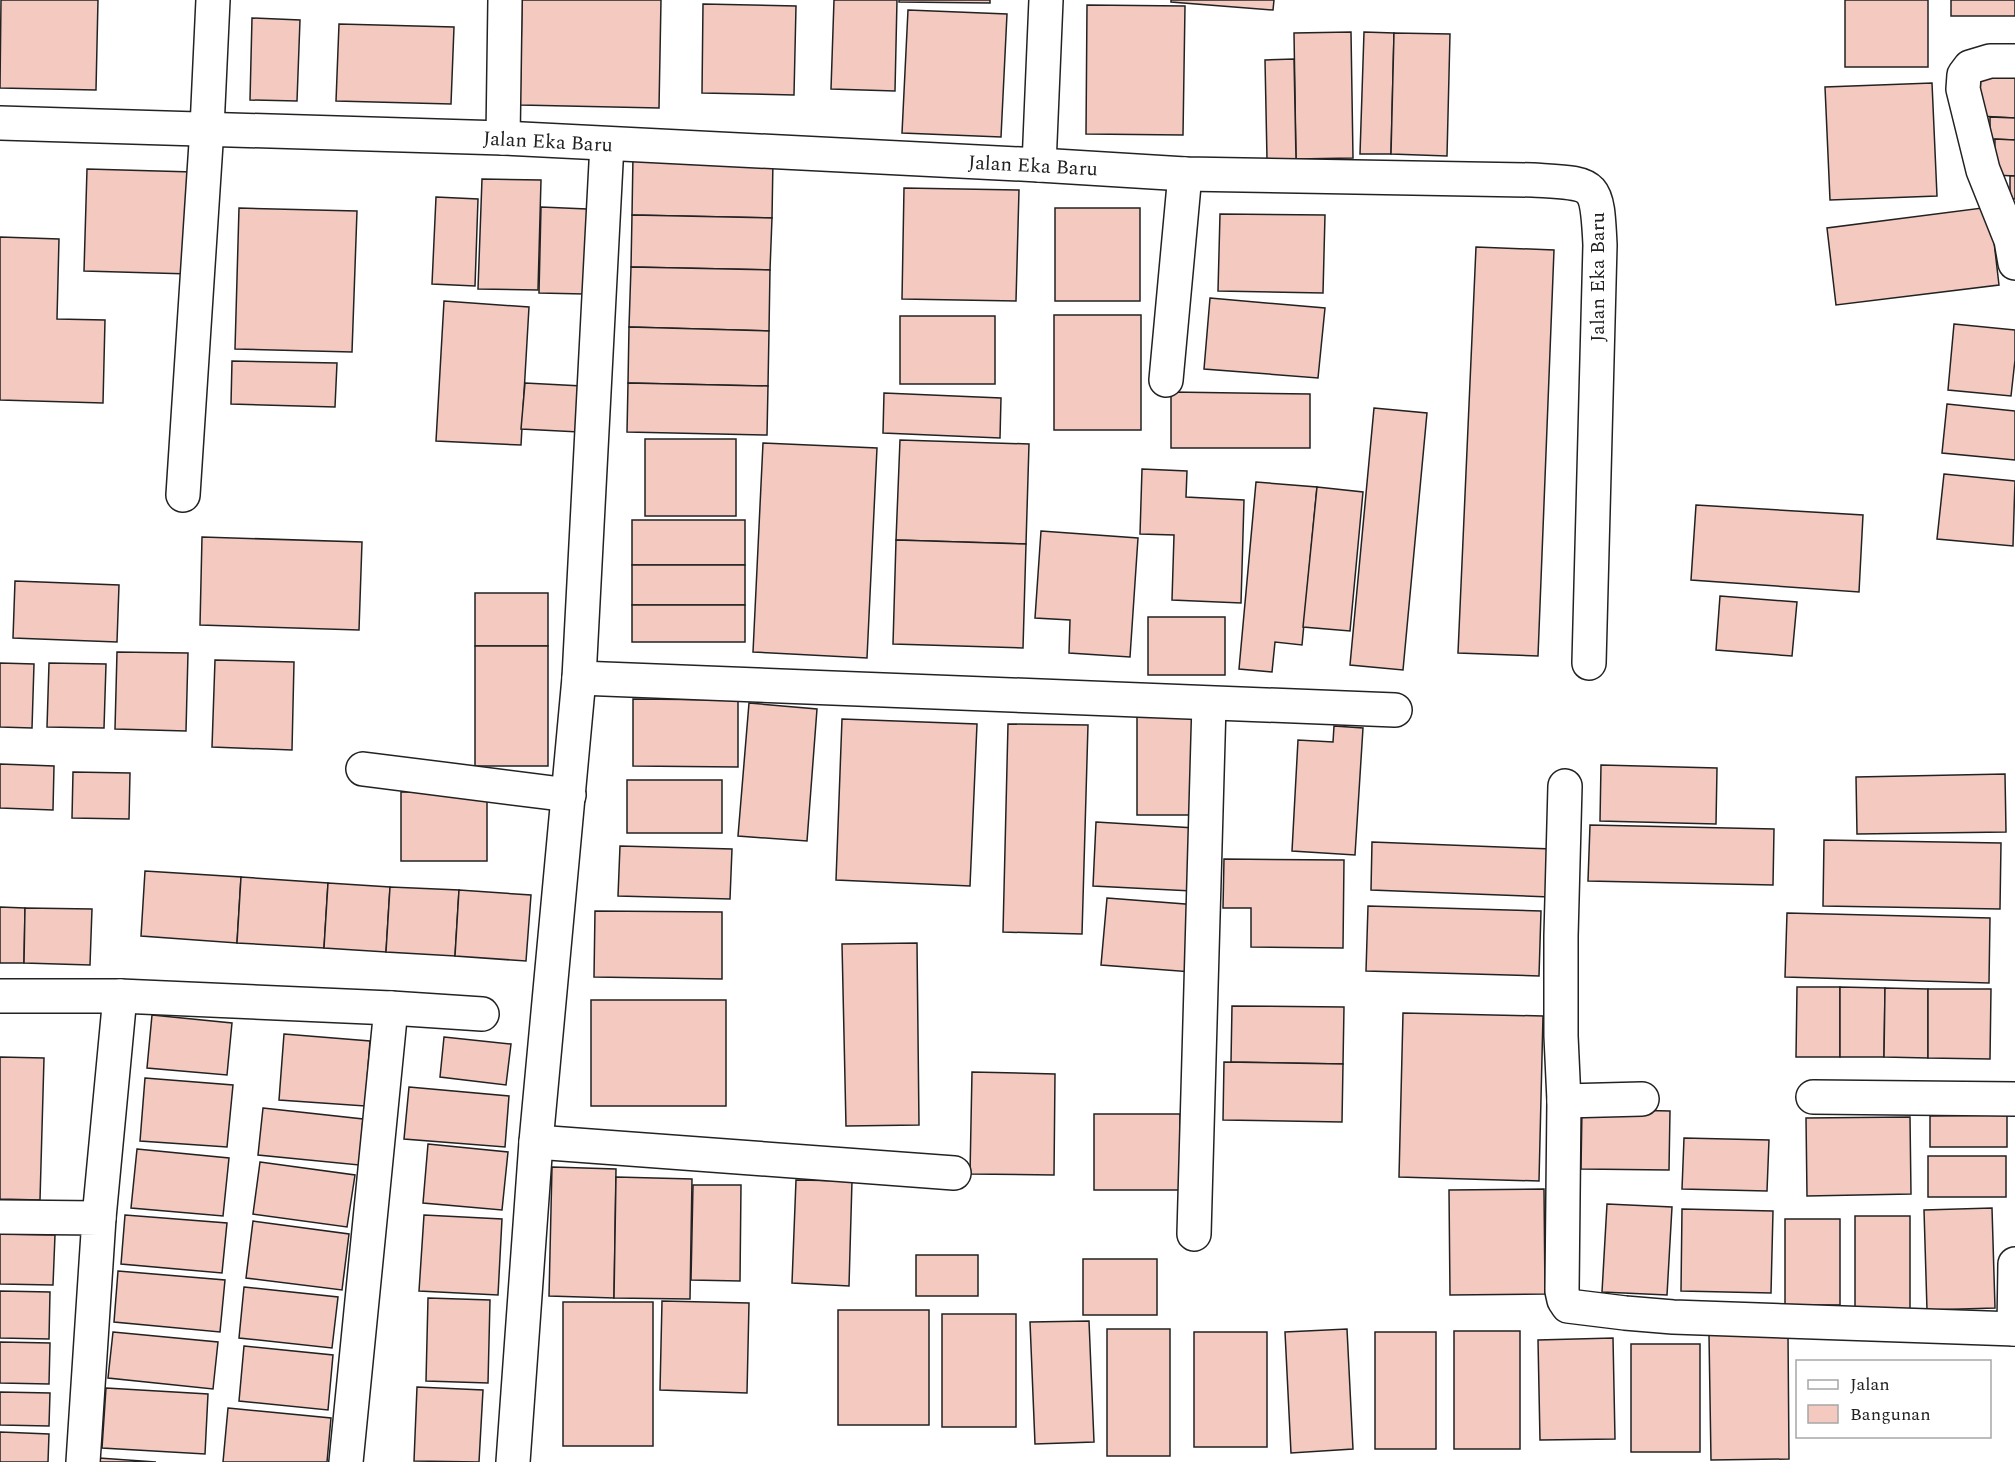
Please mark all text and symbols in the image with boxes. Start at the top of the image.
street label: Jalan Eka Baru [482,124,614,160]
street label: Jalan Eka Baru [967,148,1099,184]
street label: Jalan Eka Baru [1583,212,1613,342]
legend [1796,1360,1991,1438]
text: Jalan [1850,1371,1890,1398]
text: Bangunan [1850,1401,1931,1428]

